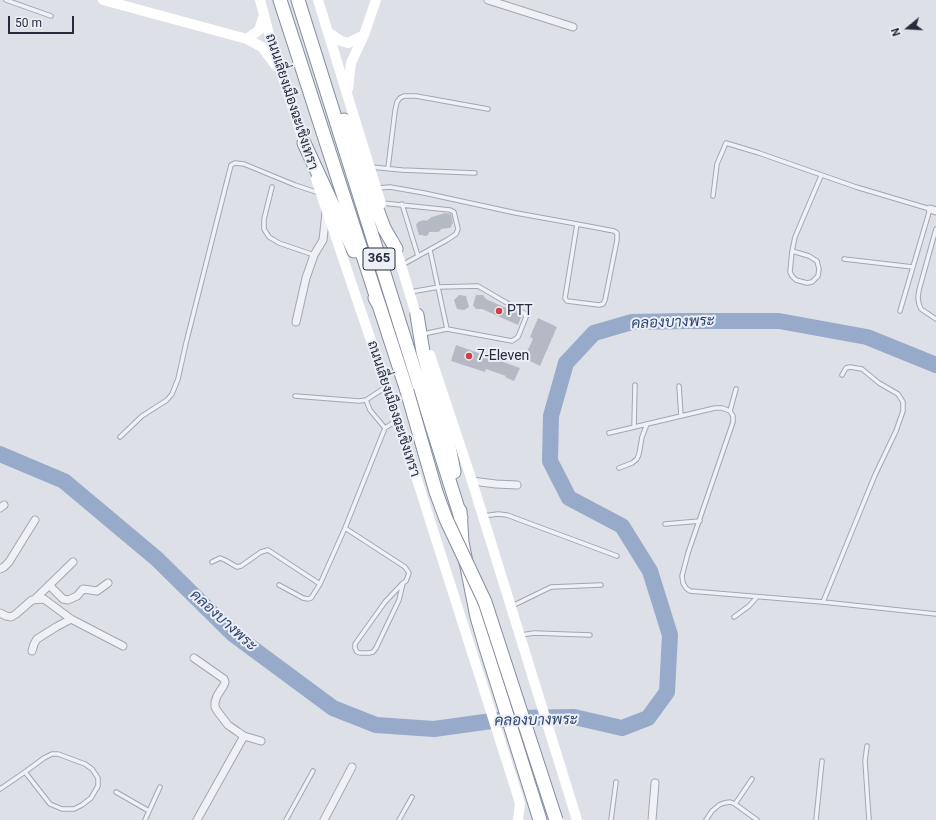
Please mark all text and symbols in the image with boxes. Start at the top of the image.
scale bar [10,8,76,34]
north arrow [888,8,928,48]
text: 50 m [15,16,42,30]
text: N [889,26,903,38]
street label: ถนนเลี่ยงเมืองฉะเชิงเทรา [261,32,321,172]
road number: 365 [363,248,395,270]
place label: PTT [507,303,533,319]
marker: PTT [494,306,504,316]
water label: คลองบางพระ [631,313,715,333]
street label: ถนนเลี่ยงเมืองฉะเชิงเทรา [363,339,423,479]
place label: 7-Eleven [477,348,529,364]
marker: 7-Eleven [464,351,474,361]
water label: คลองบางพระ [186,586,260,656]
water label: คลองบางพระ [494,711,578,731]

